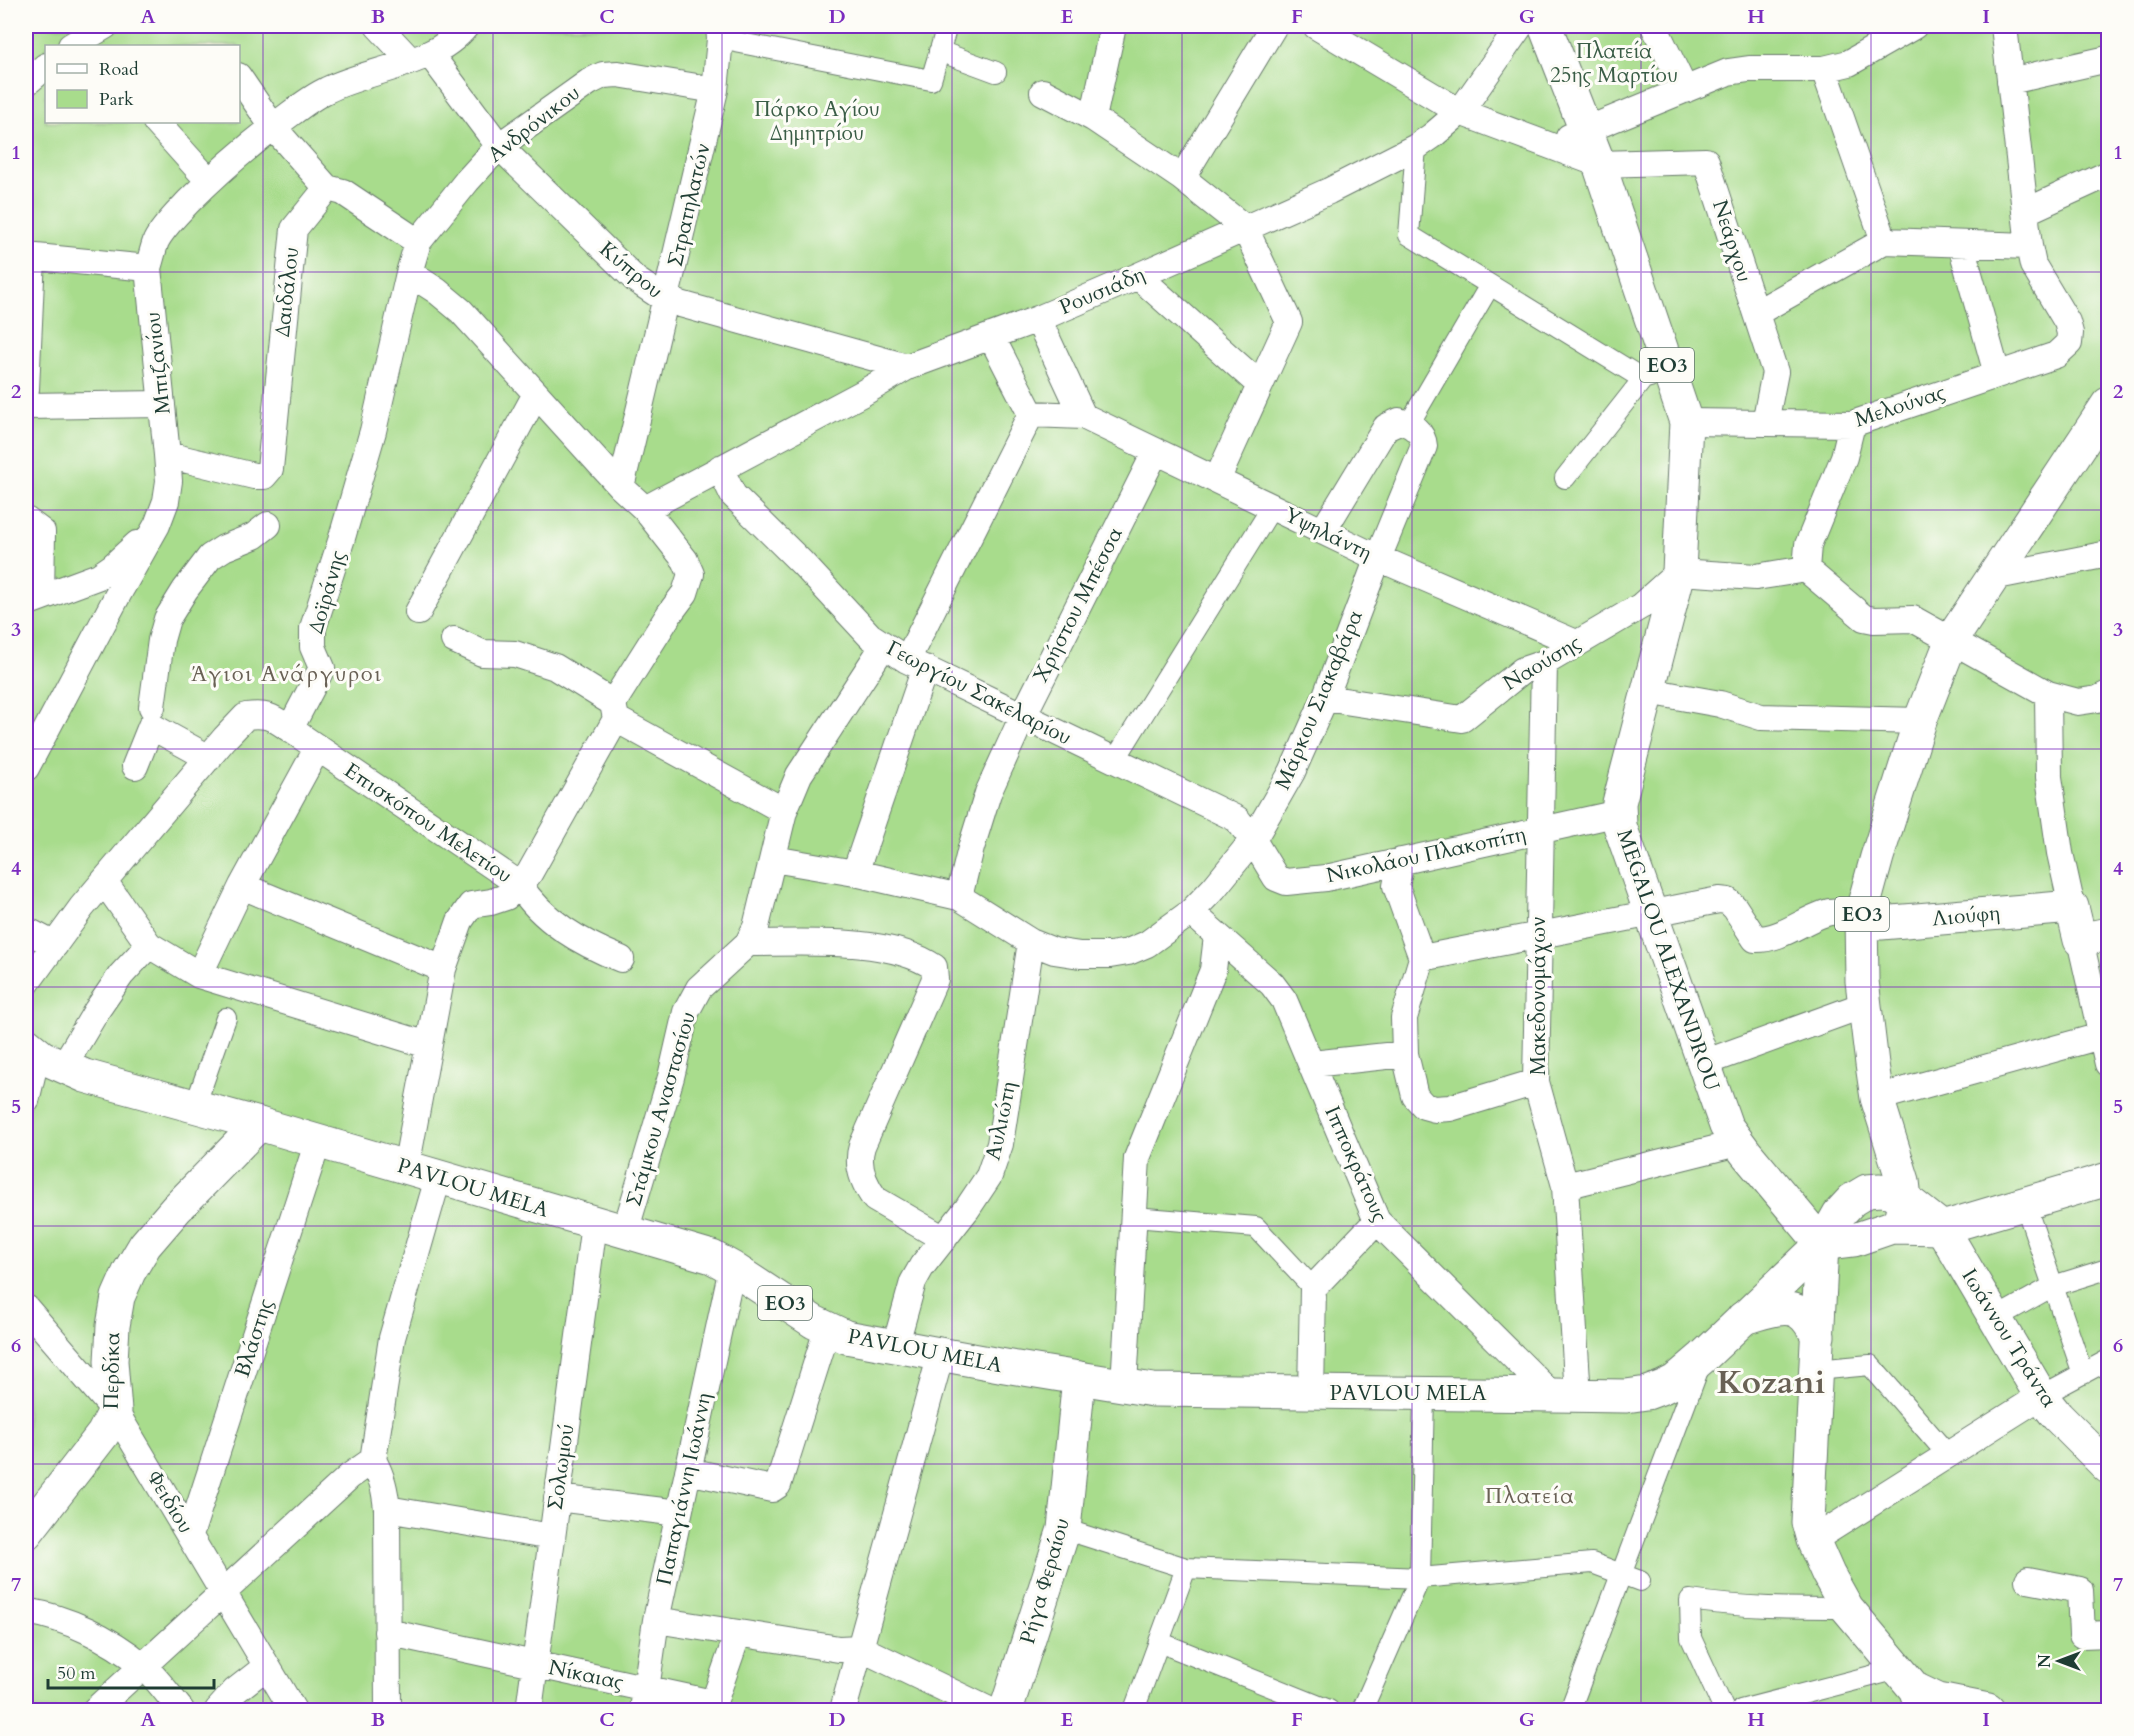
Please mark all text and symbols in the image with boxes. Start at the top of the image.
text: A [140,3,156,30]
text: B [371,3,385,30]
text: C [599,3,615,30]
text: D [828,3,846,30]
text: E [1061,3,1073,30]
text: F [1291,3,1303,30]
text: G [1519,3,1535,30]
text: H [1747,3,1765,30]
text: I [1982,3,1990,30]
park label: Πλατεία 25ης Μαρτίου [1550,37,1678,90]
legend [45,45,240,123]
text: Road [99,57,139,82]
street label: Ανδρόνικου [482,79,586,169]
text: Park [99,87,134,112]
park label: Πάρκο Αγίου Δημητρίου [754,95,880,148]
text: 1 [11,139,21,166]
text: 1 [2113,139,2123,166]
street label: Στρατηλατών [661,140,717,270]
street label: Νεάρχου [1705,196,1759,286]
street label: Κύπρου [593,235,669,305]
street label: Δαιδάλου [268,246,306,338]
street label: Ρουσιάδη [1055,260,1149,322]
street label: Μπιζανίου [138,310,178,416]
road number: ΕΟ3 [1640,348,1694,382]
text: 2 [11,378,21,405]
street label: Μελούνας [1851,378,1949,434]
text: 2 [2113,378,2123,405]
street label: Υψηλάντη [1279,500,1377,568]
street label: Χρήστου Μπέσσα [1026,522,1130,687]
street label: Δοϊράνης [301,547,353,637]
street label: Μάρκου Σιακαβάρα [1268,606,1370,794]
text: 3 [11,616,21,643]
text: 3 [2113,616,2123,643]
street label: Ναούσης [1498,628,1586,698]
street label: Γεωργίου Σακελαρίου [882,634,1076,752]
district label: Άγιοι Ανάργυροι [191,659,383,689]
street label: Επισκόπου Μελετίου [338,756,518,890]
street label: Νικολάου Πλακοπίτη [1324,820,1528,890]
street label: MEGALOU ALEXANDROU [1610,825,1726,1095]
text: 4 [11,855,21,882]
text: 4 [2113,855,2123,882]
road number: ΕΟ3 [1835,897,1889,931]
street label: Λιούφη [1931,899,2001,933]
street label: Μακεδονομάχων [1524,916,1553,1076]
street label: Στάμκου Αναστασίου [619,1008,703,1210]
street label: Αυλιώτη [979,1079,1023,1163]
text: 5 [11,1093,21,1120]
text: 5 [2113,1093,2123,1120]
street label: Ιπποκράτους [1318,1101,1394,1227]
street label: PAVLOU MELA [394,1151,552,1225]
street label: Ιωάννου Τράντα [1955,1263,2063,1413]
road number: ΕΟ3 [758,1286,812,1320]
street label: Βλάστης [228,1295,280,1381]
street label: PAVLOU MELA [845,1322,1005,1380]
text: 6 [11,1332,21,1359]
street label: Περδίκα [97,1332,127,1410]
text: 6 [2113,1332,2123,1359]
district label: Kozani [1717,1360,1825,1405]
street label: PAVLOU MELA [1330,1379,1486,1408]
street label: Παπαγιάννη Ιωάννη [649,1390,719,1588]
street label: Σολωμού [541,1422,581,1512]
street label: Φειδίου [140,1465,200,1539]
district label: Πλατεία [1485,1481,1575,1511]
street label: Ρήγα Φεραίου [1013,1515,1077,1647]
text: 7 [11,1571,21,1598]
text: 7 [2113,1571,2123,1598]
north arrow [2029,1631,2089,1691]
scale bar [48,1652,214,1690]
street label: Νίκαιας [546,1653,626,1697]
text: N [2034,1654,2056,1668]
text: 50 m [57,1661,96,1686]
text: A [140,1706,156,1733]
text: B [371,1706,385,1733]
text: C [599,1706,615,1733]
text: D [828,1706,846,1733]
text: E [1061,1706,1073,1733]
text: F [1291,1706,1303,1733]
text: G [1519,1706,1535,1733]
text: H [1747,1706,1765,1733]
text: I [1982,1706,1990,1733]

